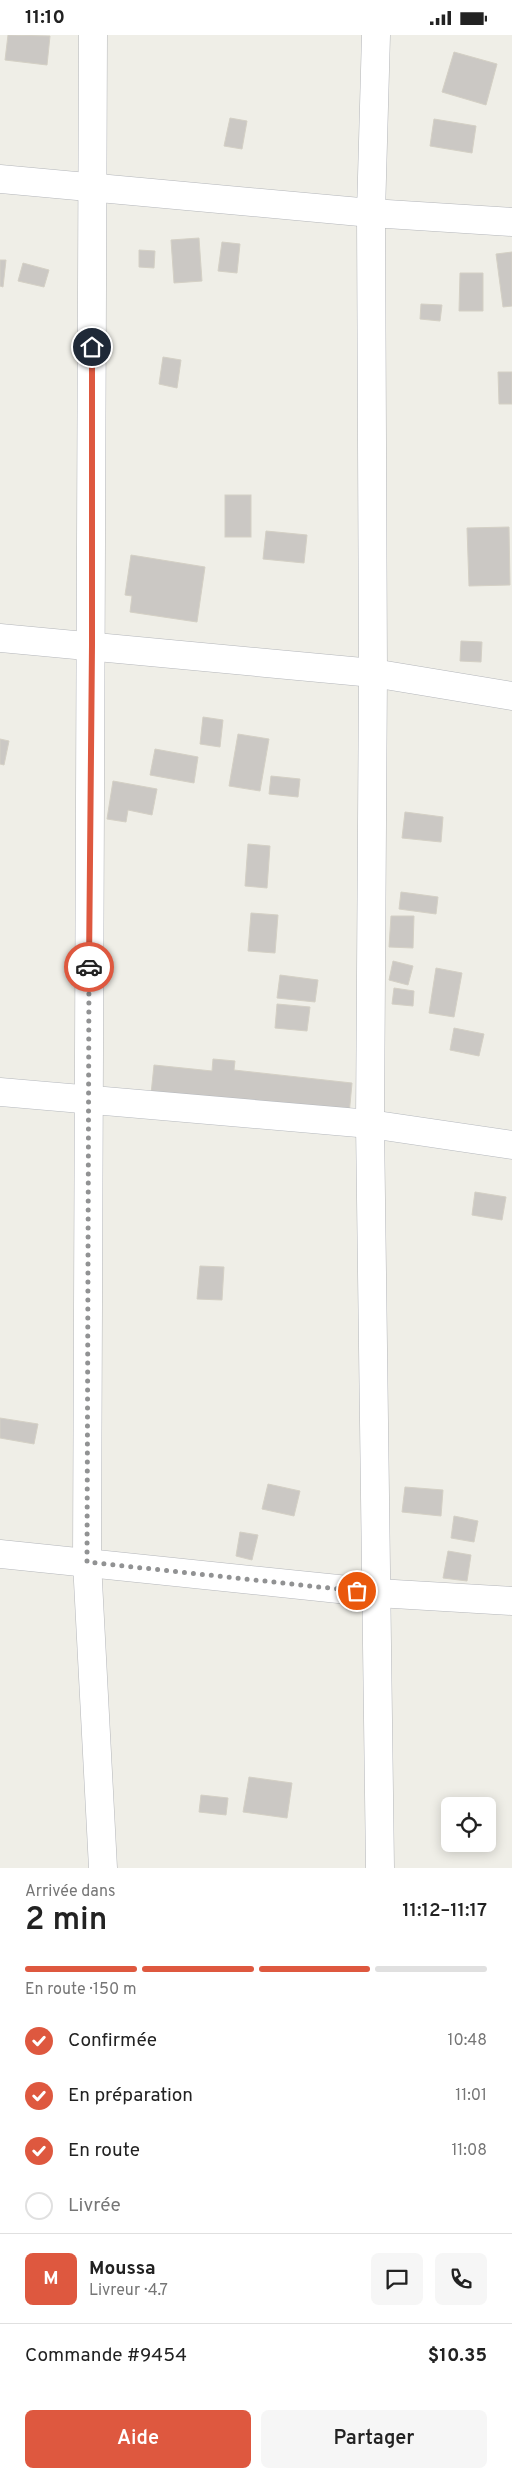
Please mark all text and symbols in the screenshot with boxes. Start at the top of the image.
text: 11:10 [25,6,65,30]
pin [71,326,113,368]
icon: home [78,333,106,361]
courier [64,942,114,992]
icon: car [75,953,103,981]
pin [336,1570,378,1612]
icon: bag [343,1577,371,1605]
map controls [441,1797,496,1852]
button: locate [441,1797,496,1852]
text: Arrivée dans [25,1882,115,1902]
text: 11:12–11:17 [402,1899,487,1923]
text: 2 min [25,1901,107,1941]
text: En route · 150 m [25,1980,137,2000]
icon: check [25,2027,53,2055]
text: Confirmée [68,2029,157,2053]
text: 10:48 [447,2031,487,2051]
icon: check [25,2082,53,2110]
text: En préparation [68,2084,193,2108]
text: 11:01 [455,2086,487,2106]
icon: check [25,2137,53,2165]
text: En route [68,2139,140,2163]
text: 11:08 [451,2141,487,2161]
text: Livrée [68,2194,121,2218]
button: chat [371,2253,423,2305]
button: phone [435,2253,487,2305]
text: Moussa [89,2257,156,2281]
text: M [43,2267,59,2291]
text: Livreur · 4.7 [89,2281,168,2301]
text: Commande #9454 [25,2344,187,2368]
text: $10.35 [428,2344,487,2368]
button: Aide [25,2410,251,2468]
button: Partager [261,2410,487,2468]

